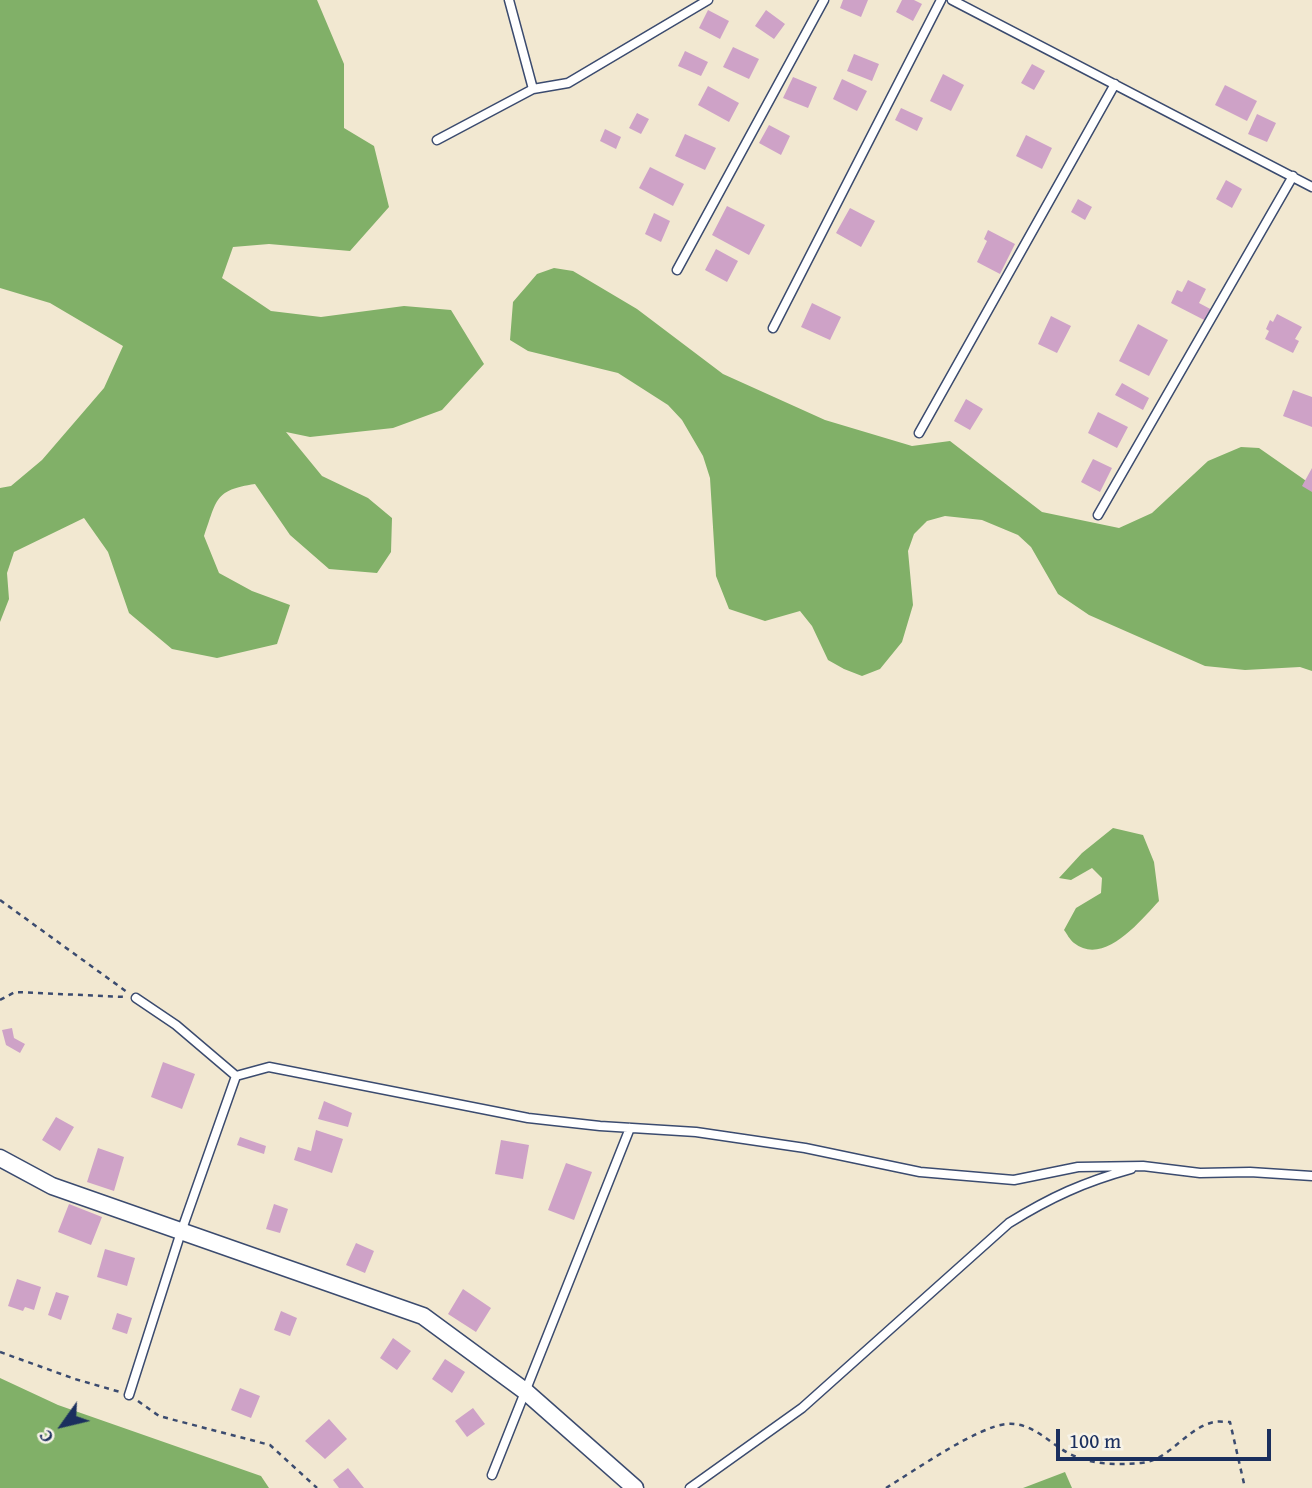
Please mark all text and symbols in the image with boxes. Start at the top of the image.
north arrow [28,1390,98,1460]
scale bar [1060,1414,1275,1458]
text: С [31,1424,60,1449]
text: 100 m [1069,1425,1121,1456]

